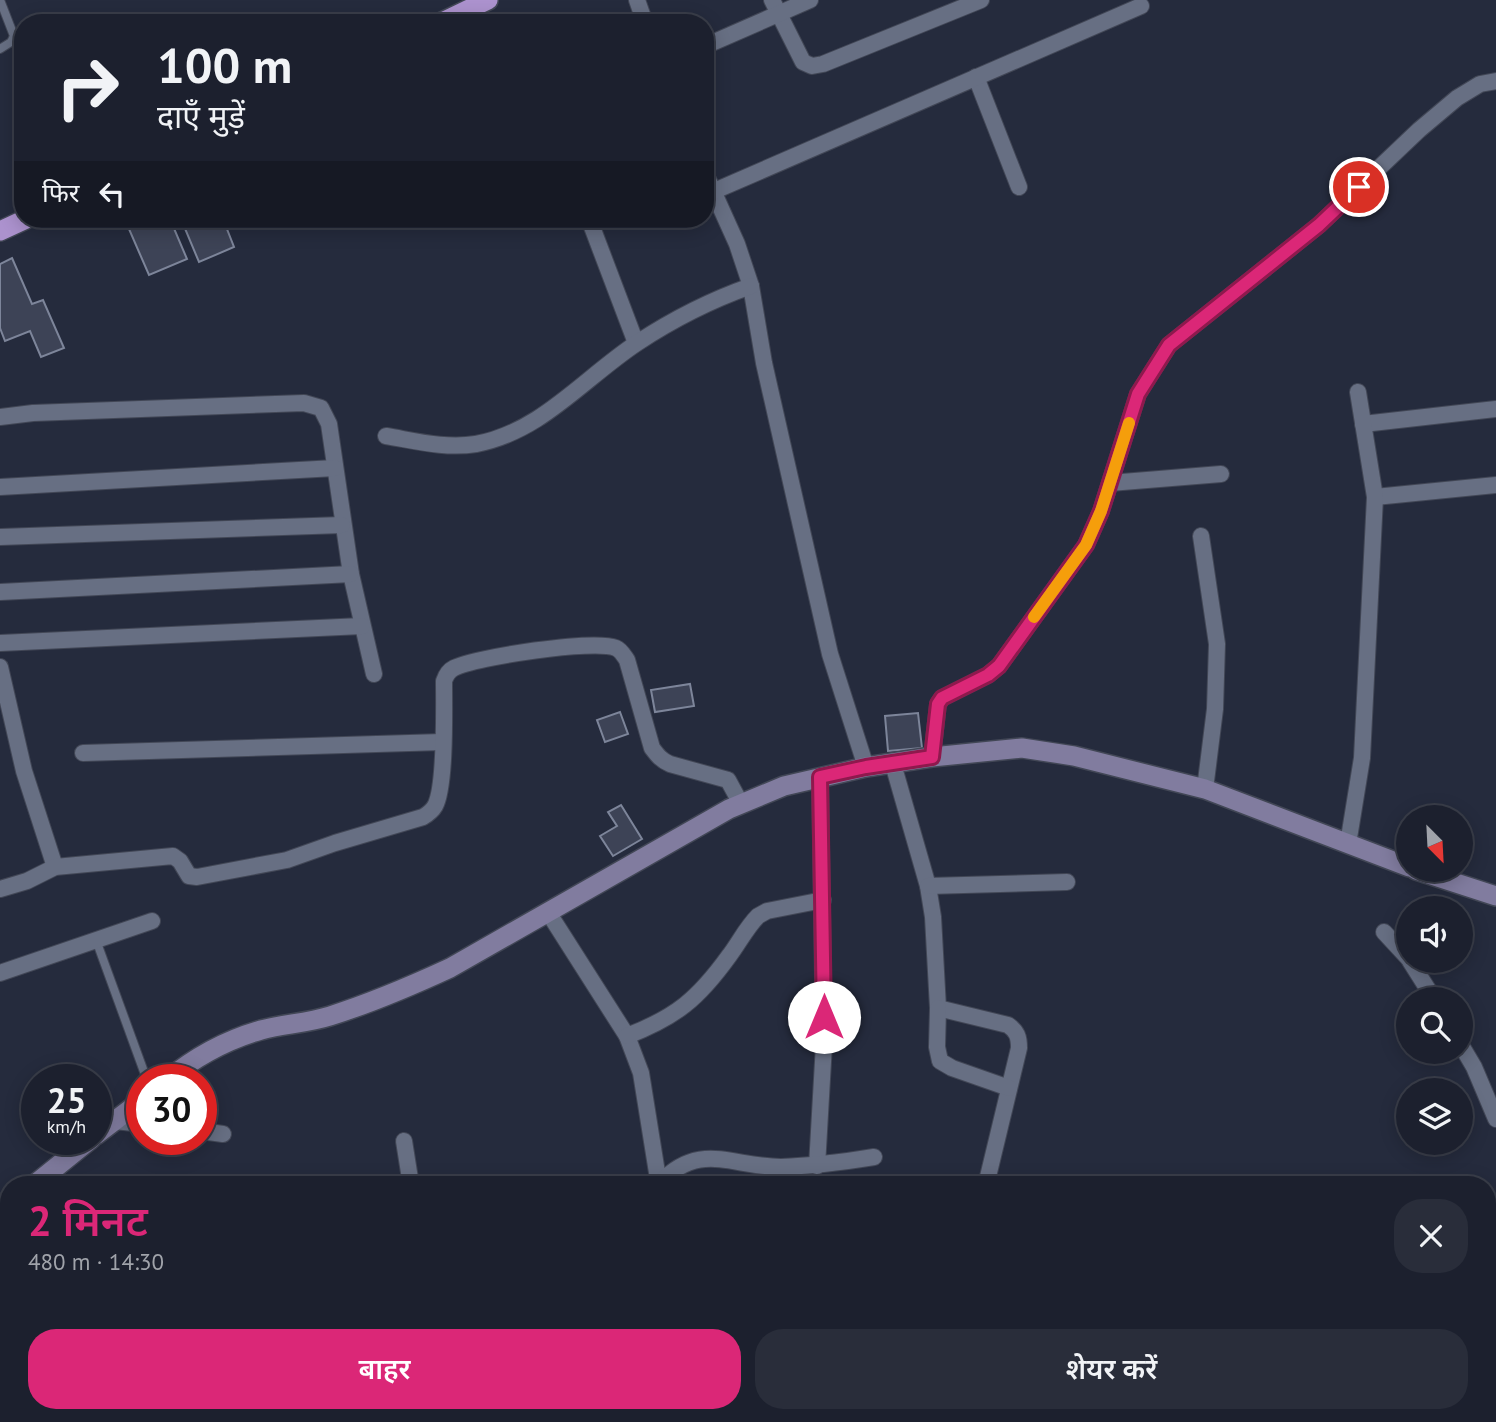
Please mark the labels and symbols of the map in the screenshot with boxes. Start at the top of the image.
pin [1329,157,1389,217]
north arrow [1396,805,1474,882]
position arrow [787,980,861,1054]
speed limit sign: 30 [126,1064,217,1155]

